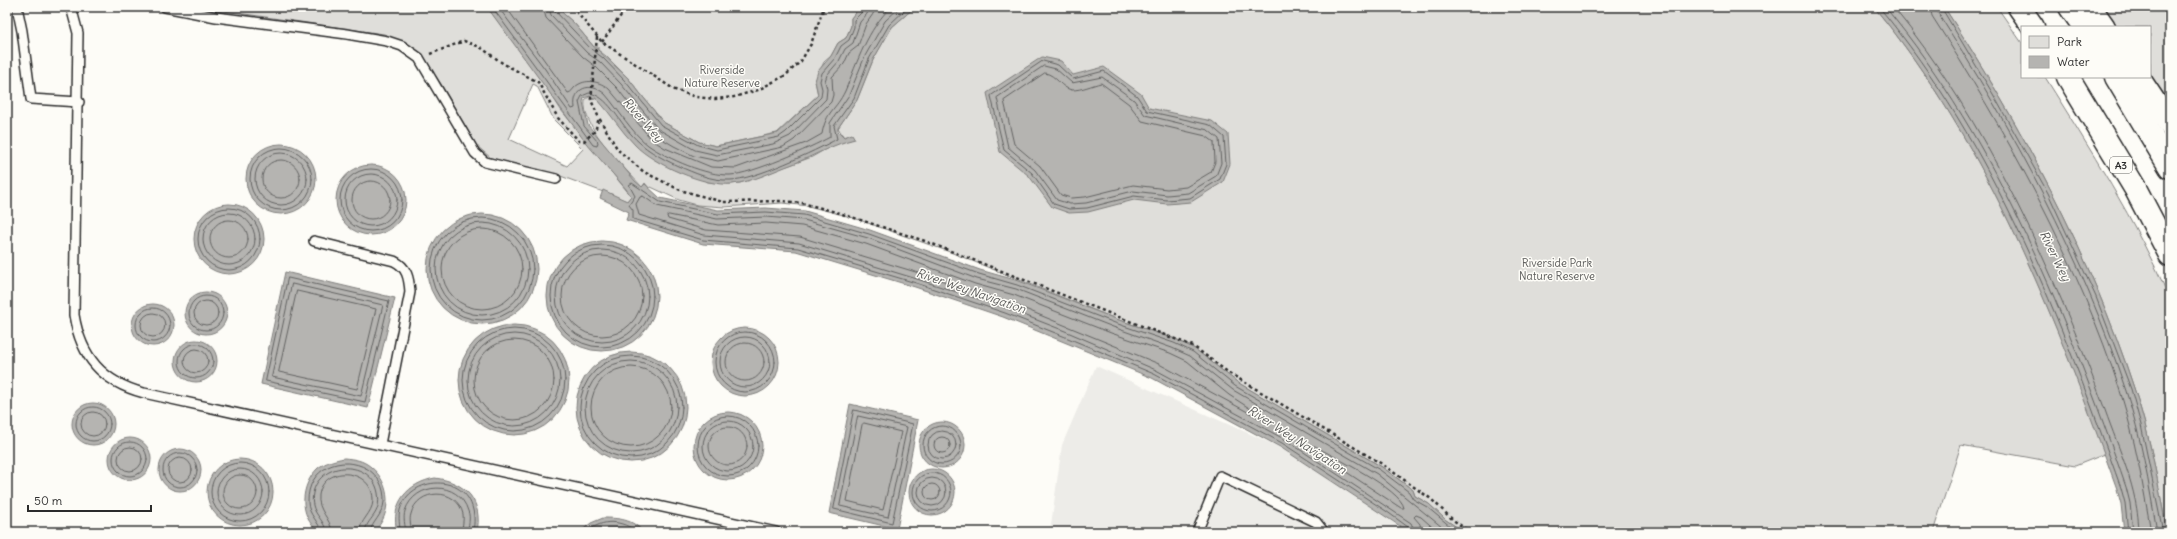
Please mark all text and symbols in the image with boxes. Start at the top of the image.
legend [2021,26,2151,78]
text: Park [2057,34,2082,49]
text: Water [2057,54,2090,69]
park label: Riverside Nature Reserve [684,63,760,90]
water label: River Wey [620,94,668,146]
road number: A3 [2110,157,2132,173]
water label: River Wey [2037,228,2075,284]
park label: Riverside Park Nature Reserve [1519,256,1595,283]
water label: River Wey Navigation [915,265,1029,317]
water label: River Wey Navigation [1245,402,1350,478]
scale bar [28,487,151,513]
text: 50 m [34,493,63,508]

